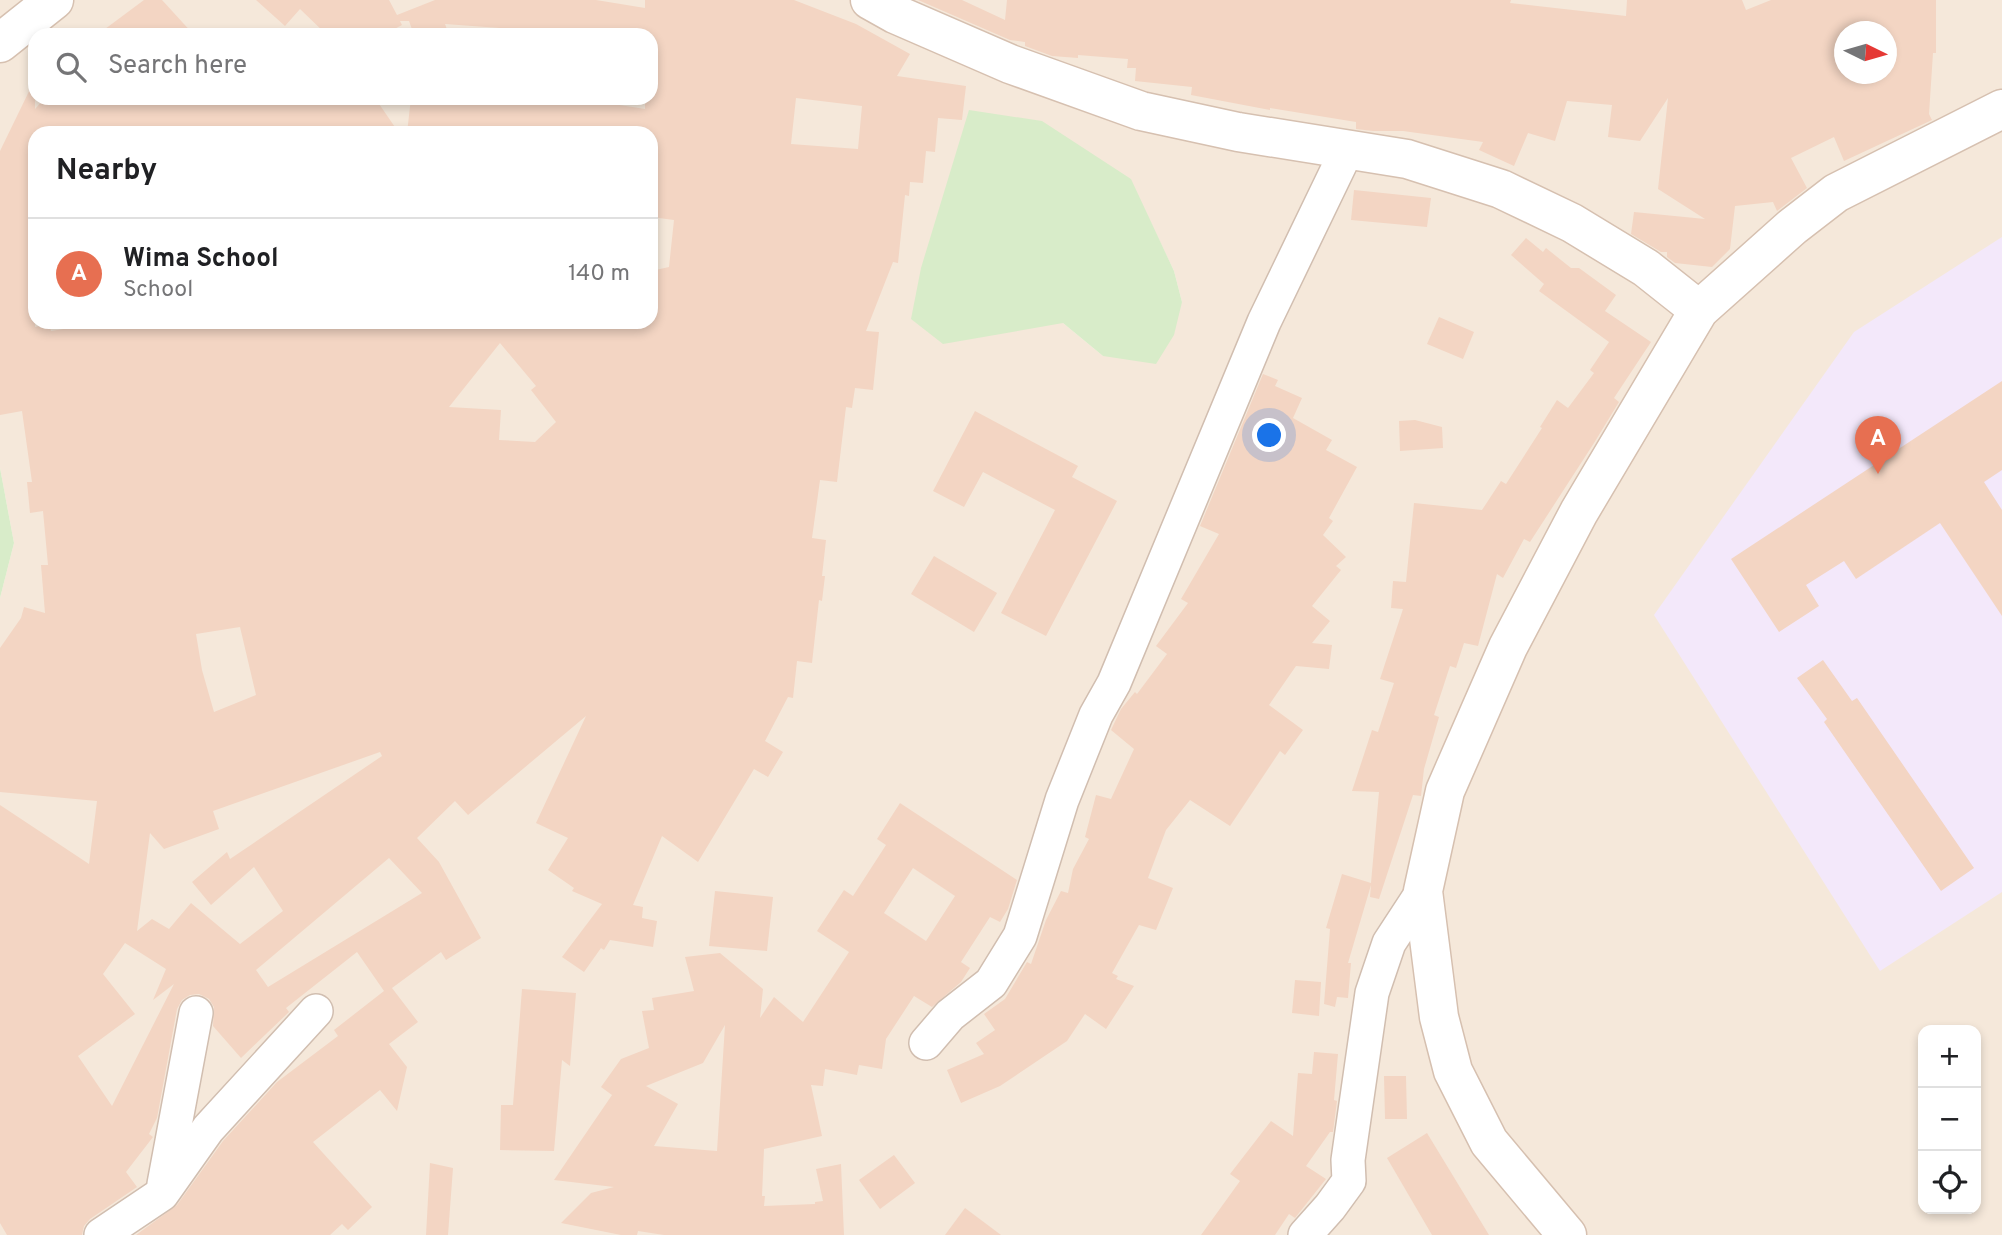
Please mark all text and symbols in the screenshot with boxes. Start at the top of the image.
north arrow [1834,21,1897,84]
search box [28,28,658,105]
icon: search [52,48,90,86]
text: Search here [108,50,247,83]
text: Nearby [56,153,157,190]
text: Wima School [123,243,278,276]
text: A [71,260,87,289]
text: 140 m [568,260,630,289]
text: School [123,276,193,305]
pin: A [1855,416,1901,474]
your location [1252,418,1286,452]
map controls [1918,1025,1981,1214]
button: + [1918,1025,1981,1088]
button: − [1918,1088,1981,1151]
button: locate [1918,1151,1981,1214]

